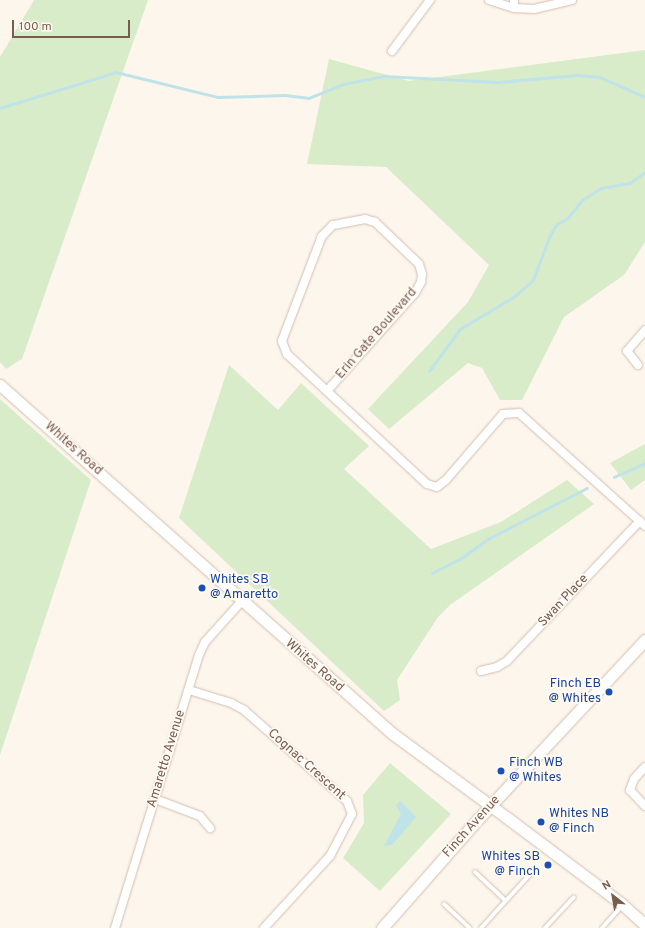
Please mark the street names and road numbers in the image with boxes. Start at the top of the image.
street label: Erin Gate Boulevard [333,285,421,383]
street label: Whites Road [41,419,105,479]
street label: Swan Place [536,572,592,630]
street label: Whites Road [282,636,346,696]
street label: Amaretto Avenue [145,708,189,810]
street label: Cognac Crescent [264,726,348,804]
street label: Finch Avenue [440,793,504,861]

